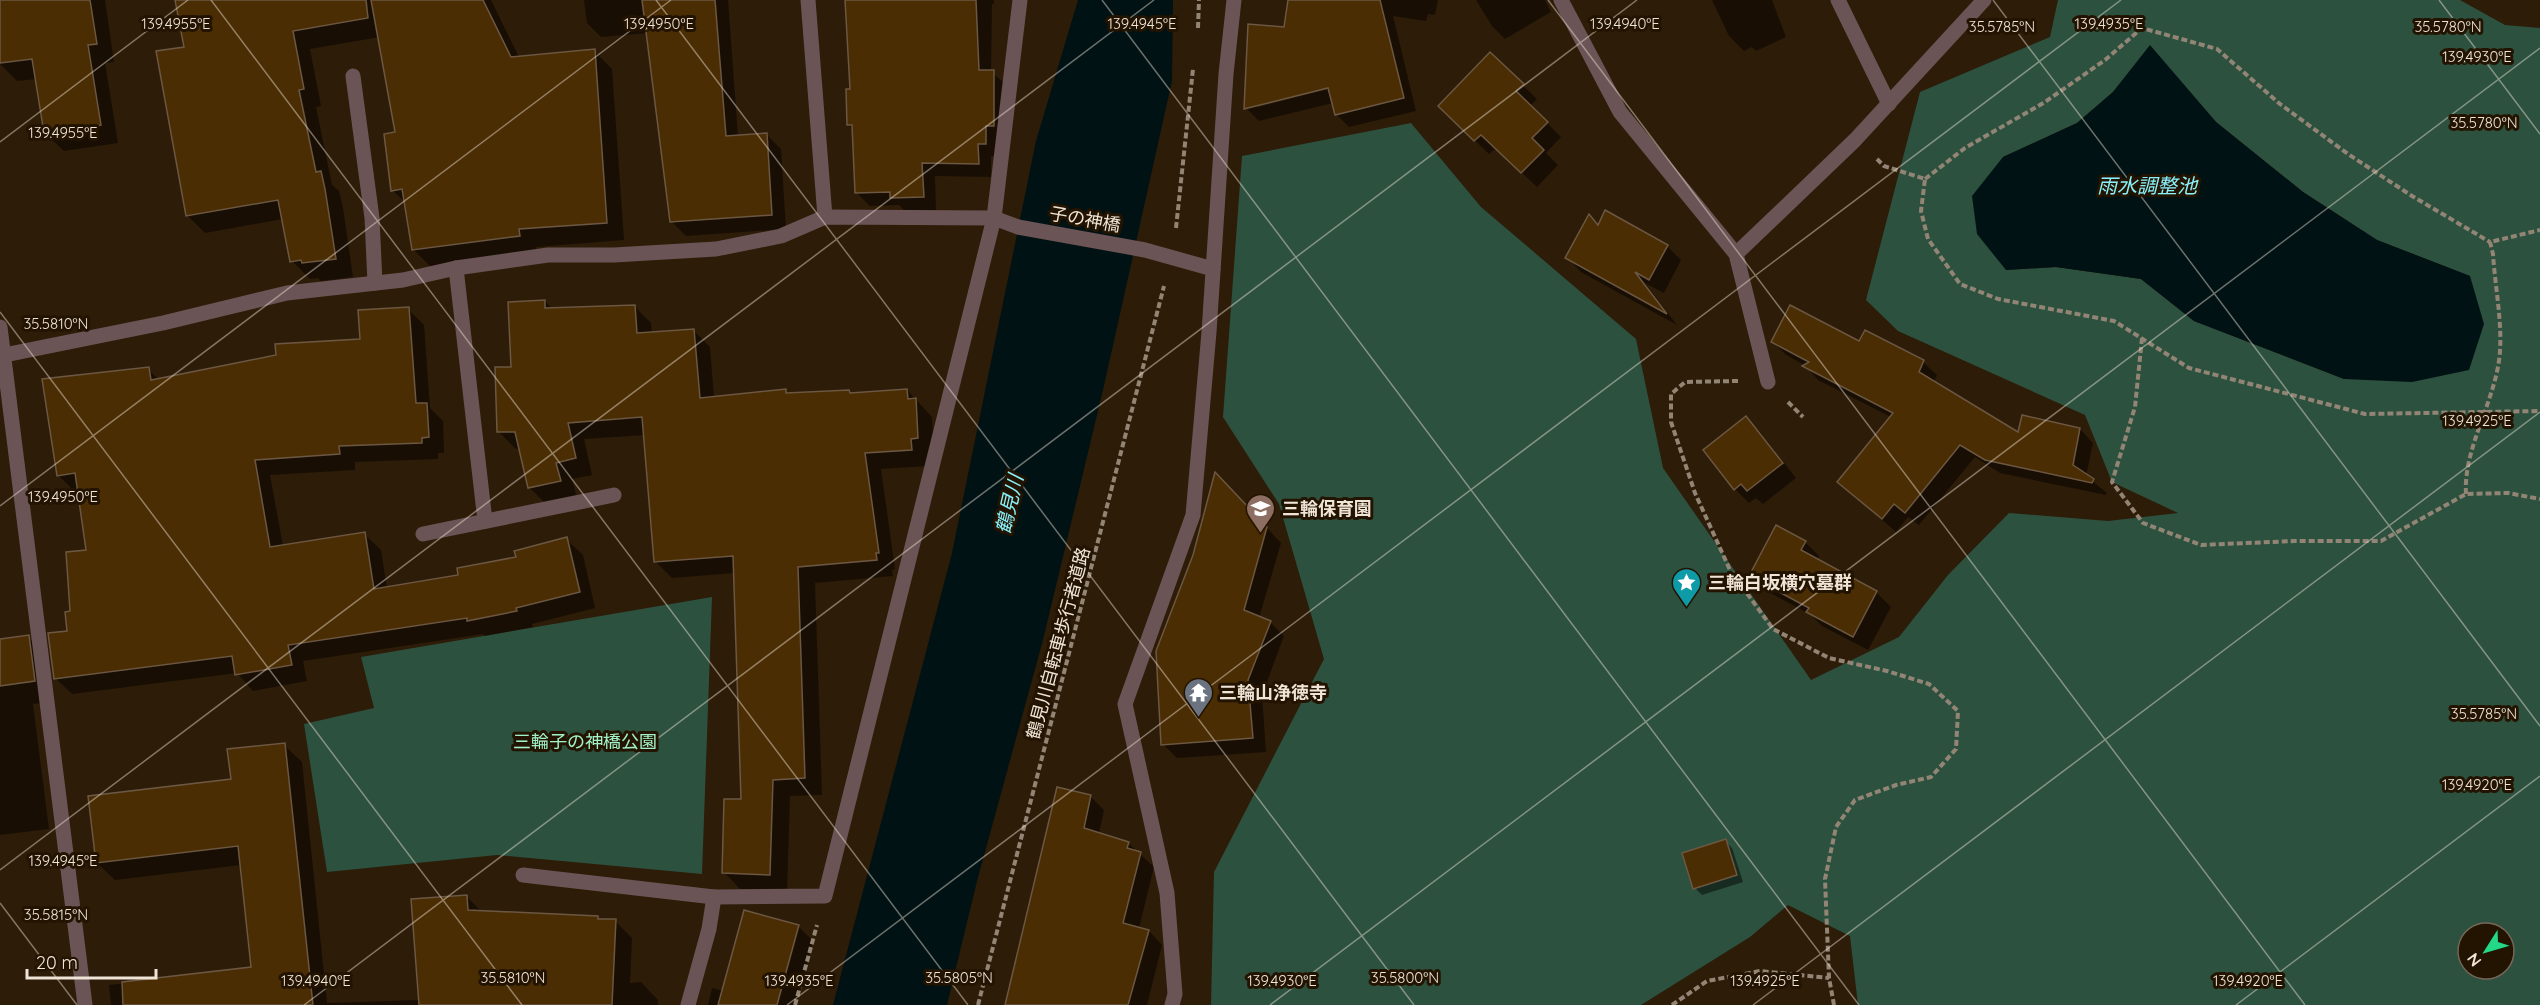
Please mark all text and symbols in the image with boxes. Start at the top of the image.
text: 139.4955°E [141,14,211,33]
text: 139.4950°E [624,14,694,33]
text: 139.4945°E [1107,14,1177,33]
text: 139.4940°E [1590,14,1660,33]
text: 139.4935°E [2075,14,2143,33]
text: 35.5785°N [1969,17,2035,36]
text: 35.5780°N [2414,17,2482,36]
text: 139.4930°E [2442,47,2512,66]
text: 35.5780°N [2450,113,2518,132]
text: 139.4955°E [28,123,98,142]
water label: 雨水調整池 [2097,173,2199,198]
street label: 子の神橋 [1048,201,1122,237]
text: 35.5810°N [23,314,89,333]
text: 139.4925°E [2442,411,2512,430]
water label: 鶴見川 [990,470,1028,536]
text: 139.4950°E [28,487,98,506]
school or university icon: 三輪保育園 [1245,492,1277,534]
place label: 三輪保育園 [1282,497,1372,520]
street label: 鶴見川自転車歩行者道路 [1021,544,1095,742]
place icon: 三輪白坂横穴墓群 [1671,566,1703,608]
place label: 三輪白坂横穴墓群 [1708,571,1852,594]
temple icon: 三輪山浄徳寺 [1182,676,1214,718]
place label: 三輪山浄徳寺 [1219,681,1327,704]
text: 35.5785°N [2451,704,2517,723]
park label: 三輪子の神橋公園 [513,730,657,753]
text: 139.4920°E [2442,775,2512,794]
text: 139.4945°E [28,851,98,870]
text: 35.5815°N [24,905,88,924]
north arrow [2456,921,2516,981]
scale bar [27,942,156,980]
text: N [2462,949,2486,971]
text: 20 m [36,951,78,974]
text: 35.5810°N [480,968,546,987]
text: 35.5805°N [925,968,993,987]
text: 35.5800°N [1371,968,1439,987]
text: 139.4940°E [281,971,351,990]
text: 139.4935°E [765,971,833,990]
text: 139.4930°E [1247,971,1317,990]
text: 139.4925°E [1730,971,1800,990]
text: 139.4920°E [2213,971,2283,990]

